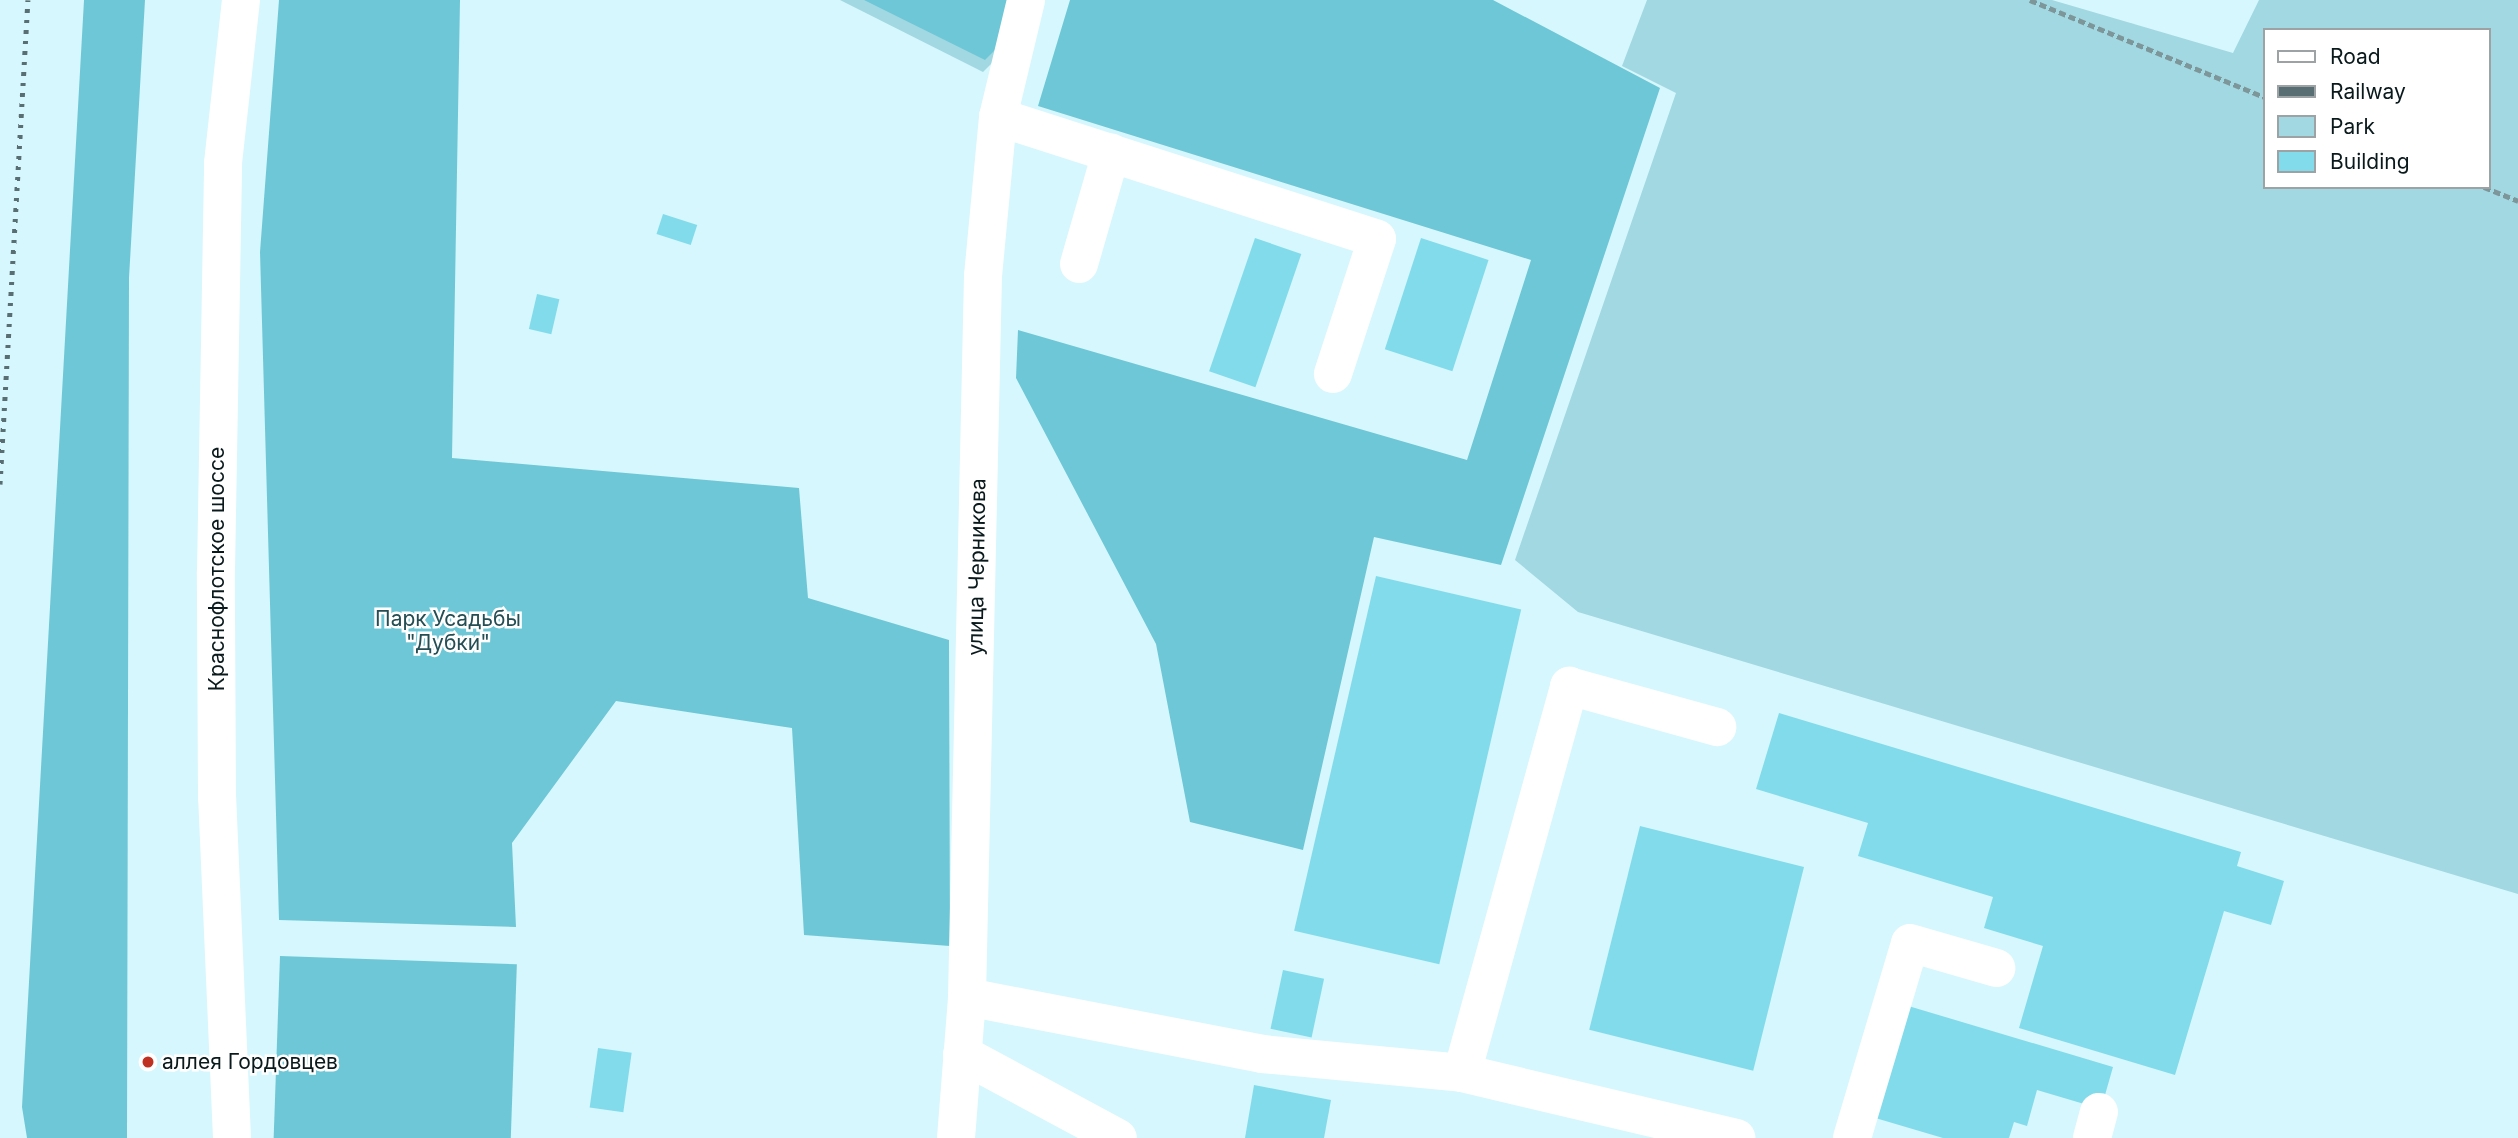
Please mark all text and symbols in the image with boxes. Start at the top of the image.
legend [2262,28,2490,189]
text: Road [2330,44,2381,69]
text: Railway [2330,79,2406,104]
text: Park [2330,114,2375,139]
text: Building [2330,149,2410,174]
street label: Краснофлотское шоссе [204,447,230,691]
street label: улица Черникова [963,478,991,656]
park label: Парк Усадьбы "Дубки" [375,606,521,656]
place label: аллея Гордовцев [162,1049,338,1075]
marker: аллея Гордовцев [140,1054,156,1070]

